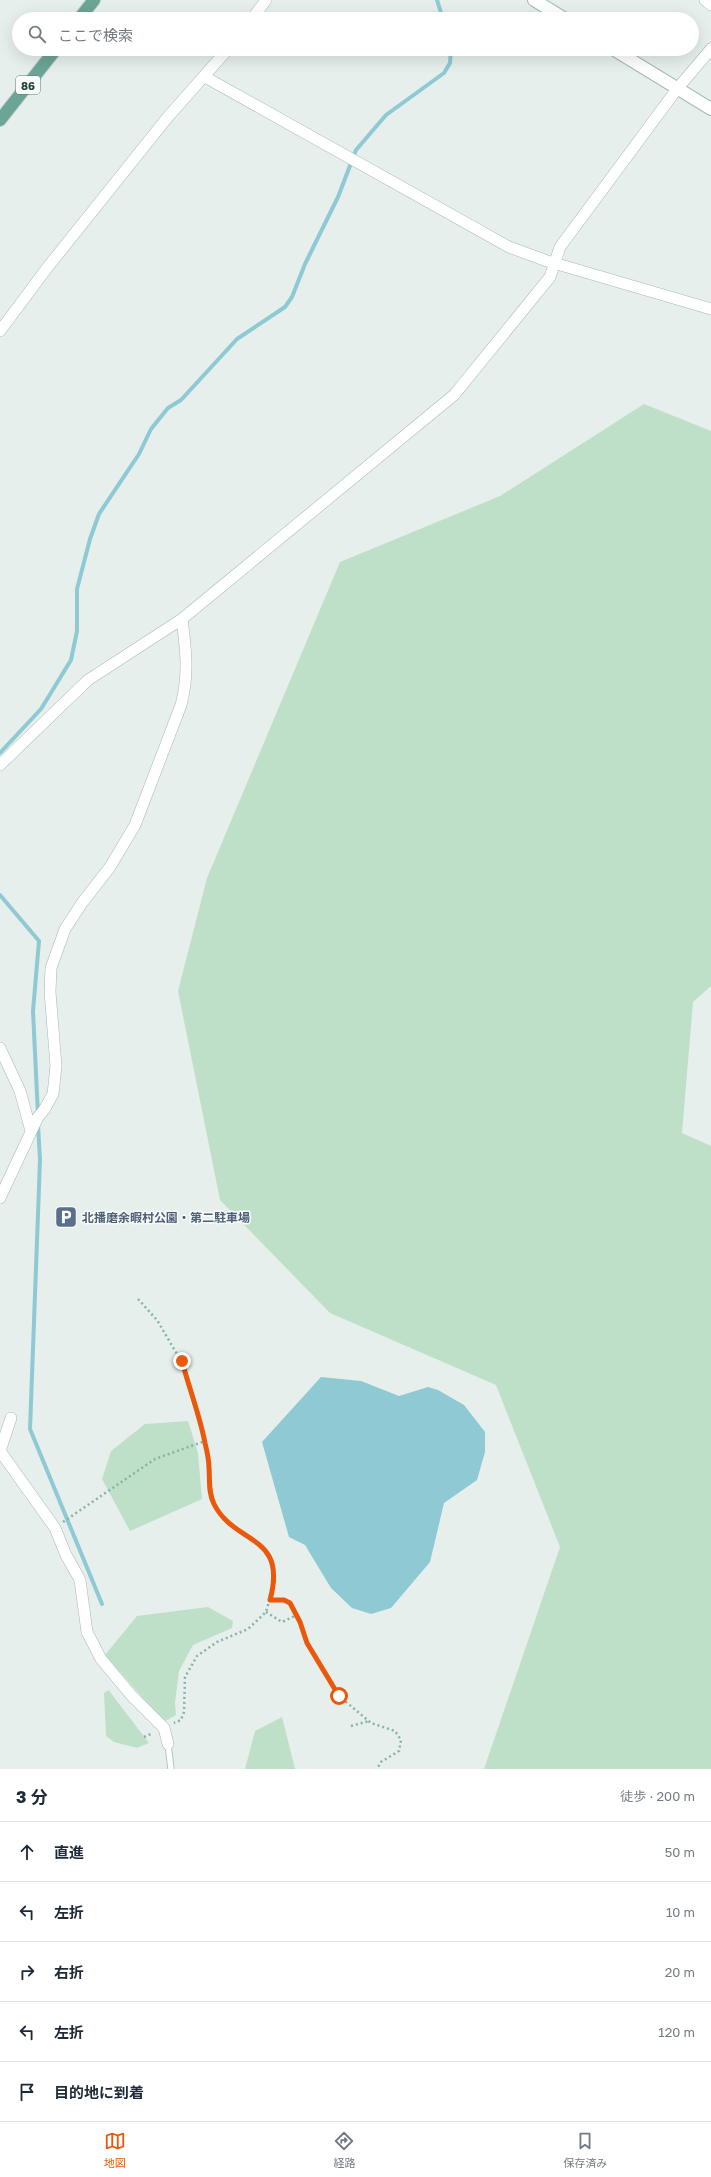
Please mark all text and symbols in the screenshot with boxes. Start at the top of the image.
search box [12,12,699,56]
icon: search [26,23,48,45]
text: ここで検索 [58,26,133,44]
road number: 86 [16,76,40,94]
parking icon: 北播磨余暇村公園・第二駐車場 [53,1204,79,1230]
place label: 北播磨余暇村公園・第二駐車場 [82,1210,250,1225]
route end [173,1352,191,1370]
route start [330,1687,348,1705]
text: 3 分 [16,1786,48,1807]
text: 徒歩 · 200 m [620,1788,695,1804]
icon: ahead [16,1841,38,1863]
text: 直進 [54,1843,84,1861]
text: 50 m [665,1844,695,1860]
icon: left [16,1901,38,1923]
text: 左折 [54,1903,84,1921]
text: 10 m [666,1904,695,1920]
icon: right [16,1961,38,1983]
text: 右折 [54,1963,84,1981]
text: 20 m [665,1964,695,1980]
icon: left [16,2021,38,2043]
text: 左折 [54,2023,84,2041]
text: 120 m [658,2024,695,2040]
icon: arrive [16,2081,38,2103]
text: 目的地に到着 [54,2083,144,2101]
tab: 地図 [104,2130,126,2170]
tab: 経路 [333,2130,355,2170]
tab: 保存済み [563,2130,607,2170]

